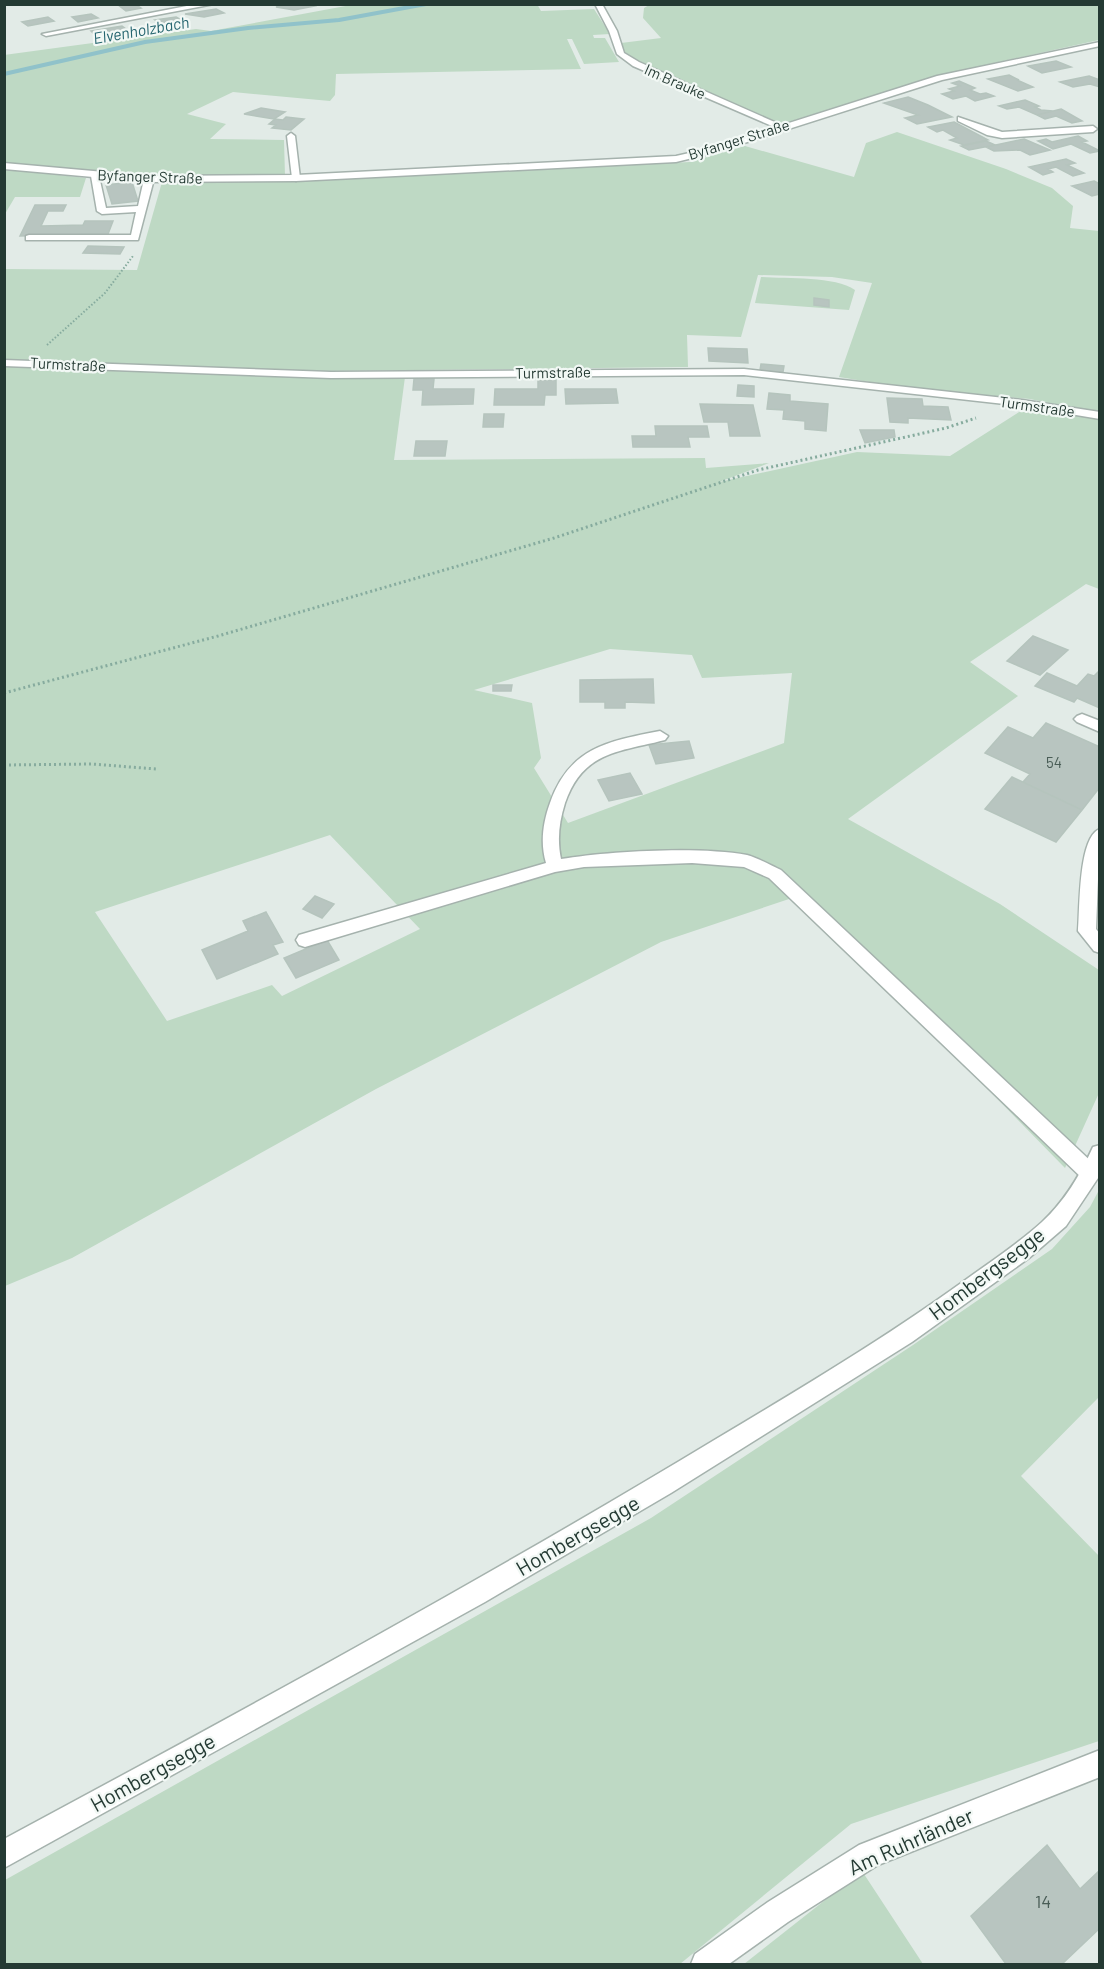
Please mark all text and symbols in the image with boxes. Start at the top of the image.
water label: Elvenholzbach [91,12,190,47]
street label: Im Brauke [642,60,709,103]
street label: Byfanger Straße [686,115,792,163]
street label: Byfanger Straße [97,165,203,187]
street label: Turmstraße [30,353,106,375]
street label: Turmstraße [515,362,591,382]
street label: Turmstraße [998,392,1076,420]
house number: 54 [1046,753,1062,771]
street label: Hombergsegge [923,1221,1049,1324]
street label: Hombergsegge [511,1489,643,1580]
street label: Hombergsegge [86,1727,219,1816]
street label: Am Ruhrländer [844,1802,977,1879]
house number: 14 [1035,1890,1051,1912]

